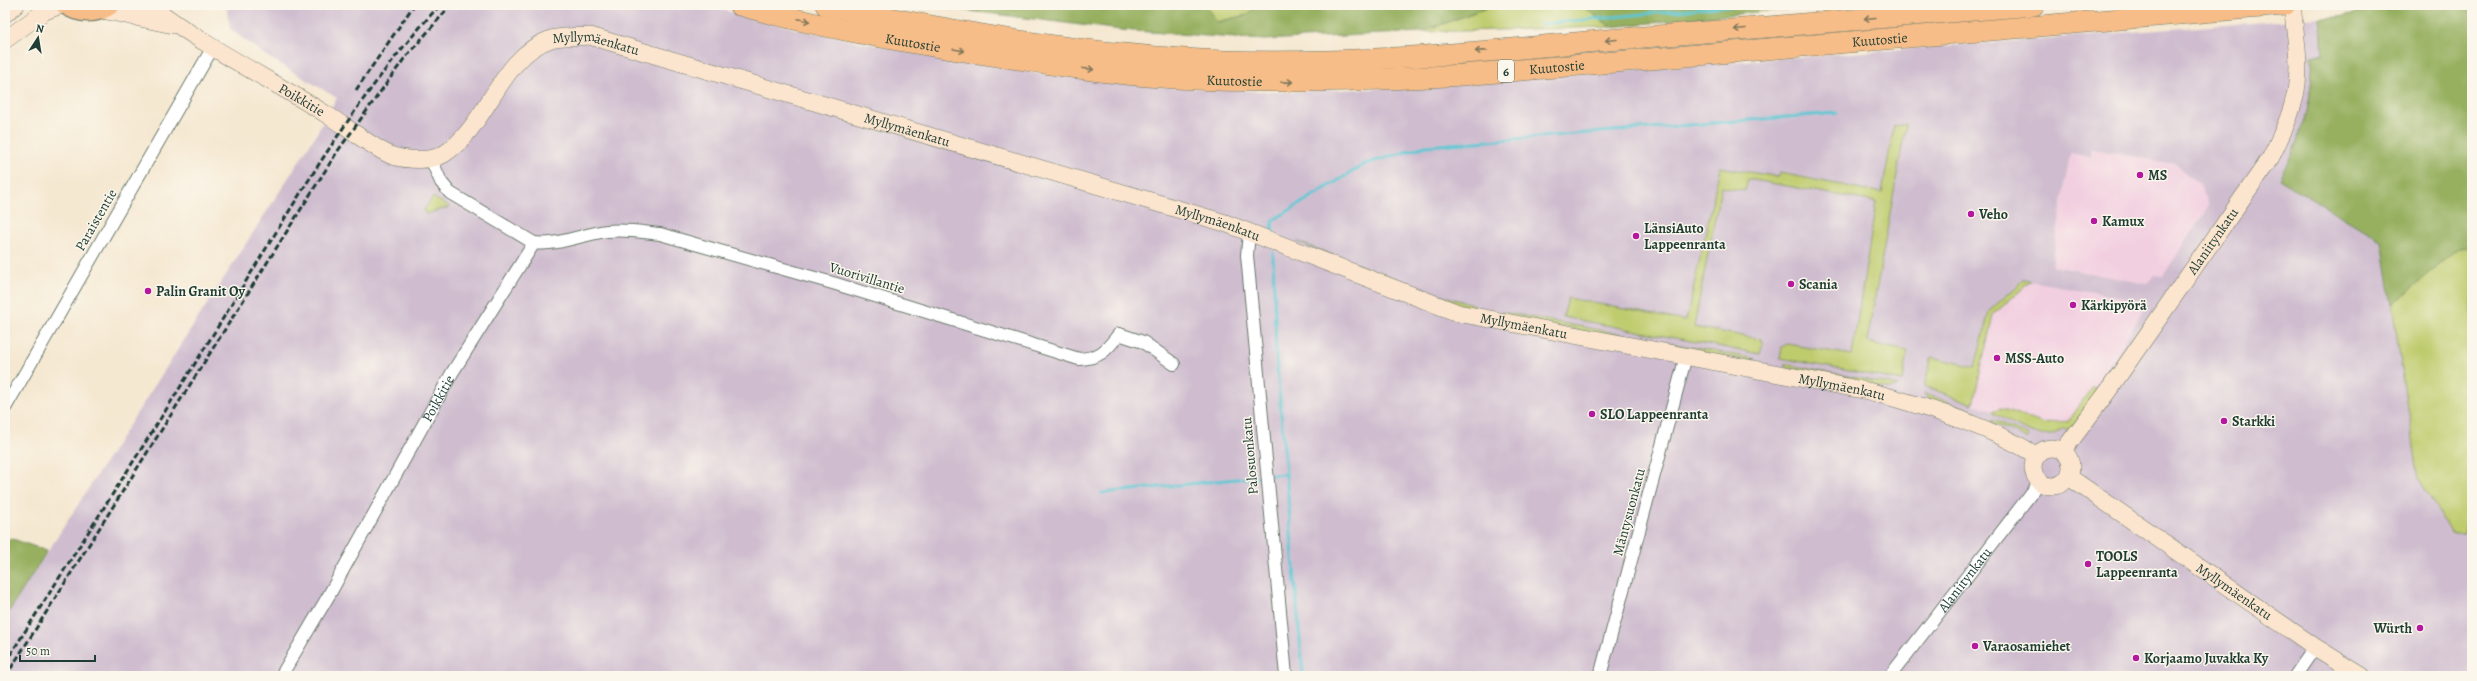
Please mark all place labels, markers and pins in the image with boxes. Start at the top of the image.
place label: MS [2148,166,2167,185]
marker: MS [2135,170,2145,180]
place label: Veho [1978,205,2008,224]
marker: Veho [1966,209,1976,219]
place label: Kamux [2102,212,2144,231]
marker: Kamux [2089,216,2099,226]
place label: LänsiAuto Lappeenranta [1644,219,1726,254]
marker: LänsiAuto Lappeenranta [1631,231,1641,241]
place label: Scania [1799,275,1838,294]
marker: Scania [1786,279,1796,289]
place label: Palin Granit Oy [156,282,246,301]
marker: Palin Granit Oy [143,286,153,296]
place label: Kärkipyörä [2081,296,2147,315]
marker: Kärkipyörä [2068,300,2078,310]
place label: MSS-Auto [2005,349,2064,368]
marker: MSS-Auto [1992,353,2002,363]
place label: SLO Lappeenranta [1600,405,1709,424]
marker: SLO Lappeenranta [1587,409,1597,419]
place label: Starkki [2232,412,2275,431]
marker: Starkki [2219,416,2229,426]
place label: TOOLS Lappeenranta [2096,547,2178,582]
marker: TOOLS Lappeenranta [2083,559,2093,569]
place label: Würth [2373,619,2412,638]
marker: Würth [2415,623,2425,633]
place label: Varaosamiehet [1982,637,2071,656]
marker: Varaosamiehet [1970,641,1980,651]
place label: Korjaamo Juvakka Ky [2144,649,2269,668]
marker: Korjaamo Juvakka Ky [2131,653,2141,663]

